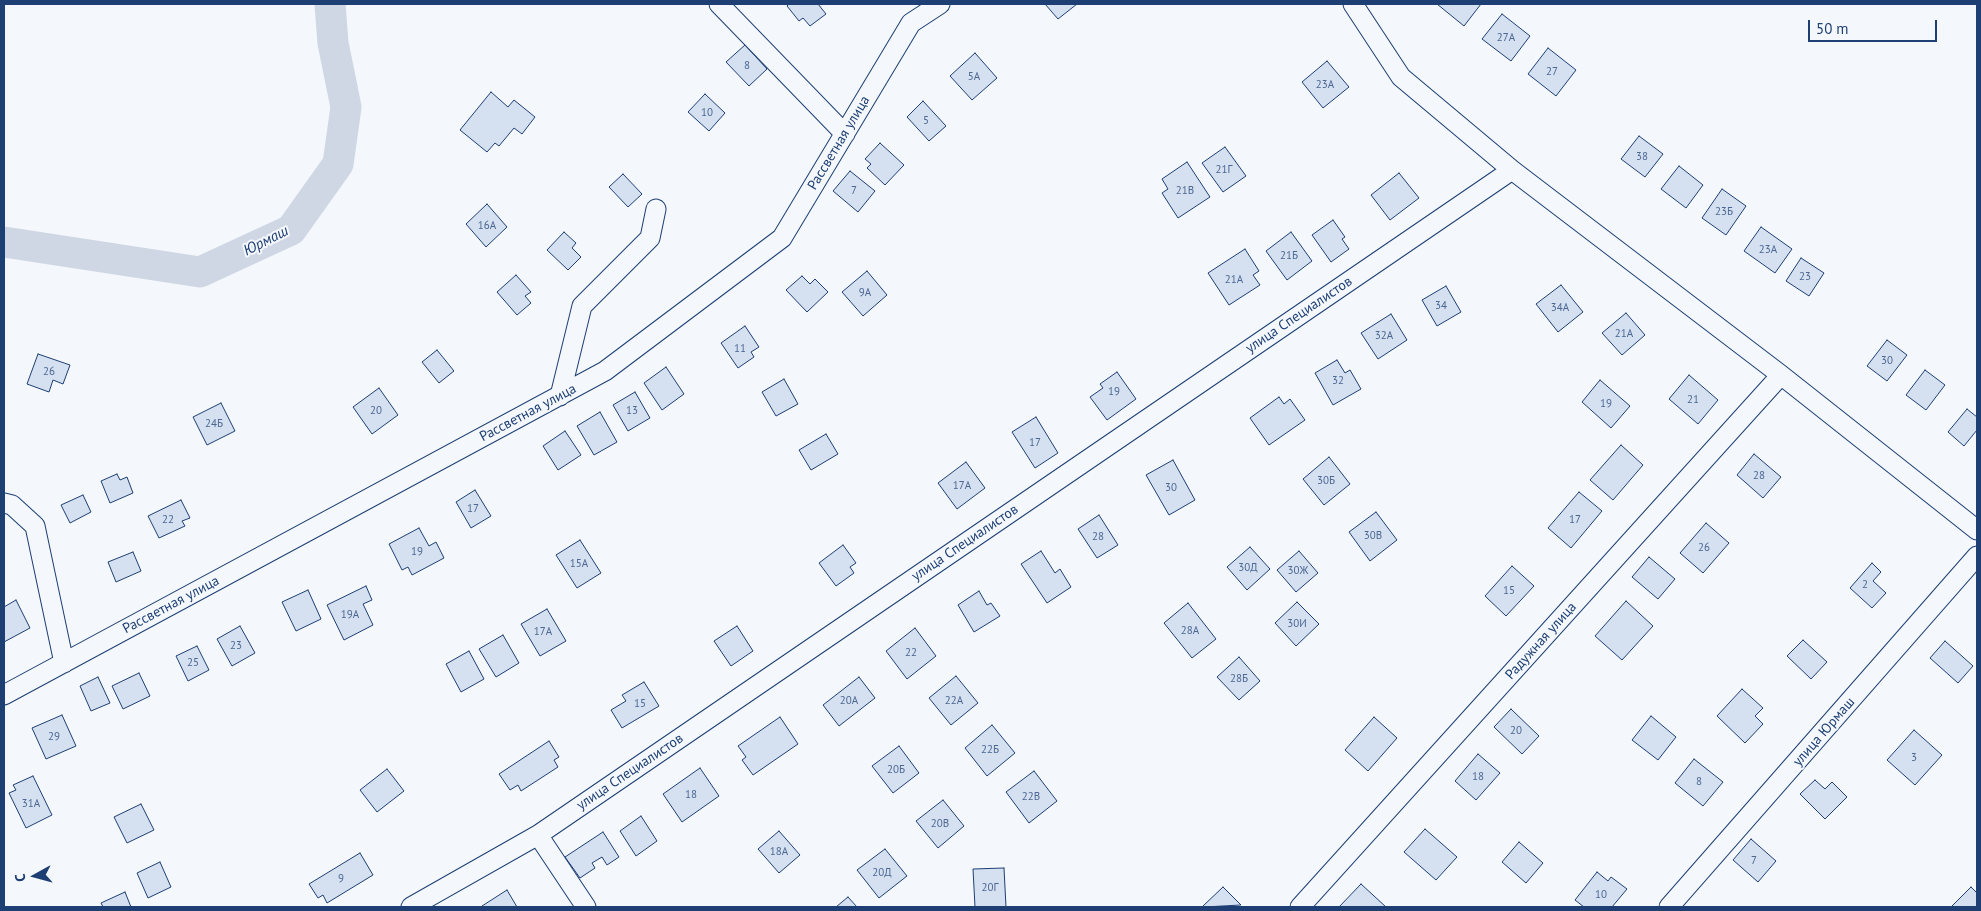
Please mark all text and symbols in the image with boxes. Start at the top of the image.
scale bar [1811,10,1940,42]
text: 50 m [1816,19,1849,38]
house number: 27А [1497,31,1515,45]
house number: 8 [744,59,750,73]
house number: 27 [1546,65,1558,79]
house number: 5А [968,70,980,84]
house number: 23А [1316,78,1334,92]
street label: Рассветная улица [804,93,874,193]
house number: 10 [701,106,713,120]
house number: 5 [923,114,929,128]
house number: 38 [1636,150,1648,164]
house number: 21Г [1216,163,1232,177]
house number: 7 [851,184,857,198]
house number: 21В [1176,184,1194,198]
house number: 23Б [1715,205,1733,219]
house number: 16А [478,219,496,233]
water label: Юрмаш [240,222,292,260]
house number: 23А [1759,243,1777,257]
house number: 21Б [1280,249,1298,263]
house number: 23 [1799,270,1811,284]
house number: 21А [1225,273,1243,287]
street label: улица Специалистов [1243,273,1355,357]
house number: 9А [859,286,871,300]
house number: 34 [1435,299,1447,313]
house number: 34А [1551,301,1569,315]
house number: 21А [1615,327,1633,341]
house number: 32А [1375,329,1393,343]
house number: 11 [734,342,746,356]
house number: 30 [1881,354,1893,368]
house number: 26 [43,365,55,379]
house number: 32 [1332,374,1344,388]
street label: Рассветная улица [477,381,579,445]
house number: 19 [1108,385,1120,399]
house number: 21 [1687,393,1699,407]
house number: 19 [1600,397,1612,411]
house number: 20 [370,404,382,418]
house number: 13 [626,404,638,418]
house number: 24Б [205,417,223,431]
house number: 17 [1029,436,1041,450]
house number: 28 [1753,469,1765,483]
house number: 30Б [1317,474,1335,488]
house number: 17А [953,479,971,493]
house number: 30 [1165,481,1177,495]
street label: улица Специалистов [909,501,1021,585]
house number: 17 [467,502,479,516]
house number: 22 [162,513,174,527]
house number: 17 [1569,513,1581,527]
house number: 30В [1364,529,1382,543]
house number: 28 [1092,530,1104,544]
house number: 26 [1698,541,1710,555]
house number: 19 [411,545,423,559]
house number: 15А [570,557,588,571]
house number: 30Д [1238,561,1258,575]
house number: 30Ж [1288,564,1308,578]
street label: Рассветная улица [120,573,222,637]
house number: 2 [1862,578,1868,592]
house number: 15 [1503,584,1515,598]
street label: Радужная улица [1502,599,1580,683]
house number: 19А [341,608,359,622]
house number: 30И [1287,617,1307,631]
house number: 28А [1181,624,1199,638]
house number: 17А [534,625,552,639]
house number: 23 [230,639,242,653]
house number: 22 [905,646,917,660]
house number: 25 [187,656,199,670]
house number: 28Б [1230,672,1248,686]
house number: 20А [840,694,858,708]
house number: 22А [945,694,963,708]
street label: улица Юрмаш [1790,694,1858,770]
house number: 15 [634,697,646,711]
house number: 20 [1510,724,1522,738]
house number: 29 [48,730,60,744]
street label: улица Специалистов [574,730,686,814]
house number: 22Б [981,743,999,757]
house number: 3 [1911,751,1917,765]
house number: 20Б [887,763,905,777]
house number: 18 [1472,770,1484,784]
house number: 8 [1696,775,1702,789]
house number: 18 [685,788,697,802]
house number: 22В [1022,790,1040,804]
house number: 31А [22,797,40,811]
house number: 20В [931,817,949,831]
house number: 18А [770,845,788,859]
north arrow [10,851,60,901]
house number: 7 [1751,854,1757,868]
house number: 20Д [872,866,892,880]
house number: 9 [338,872,344,886]
text: С [11,873,30,883]
house number: 20Г [982,881,998,895]
house number: 10 [1595,888,1607,902]

